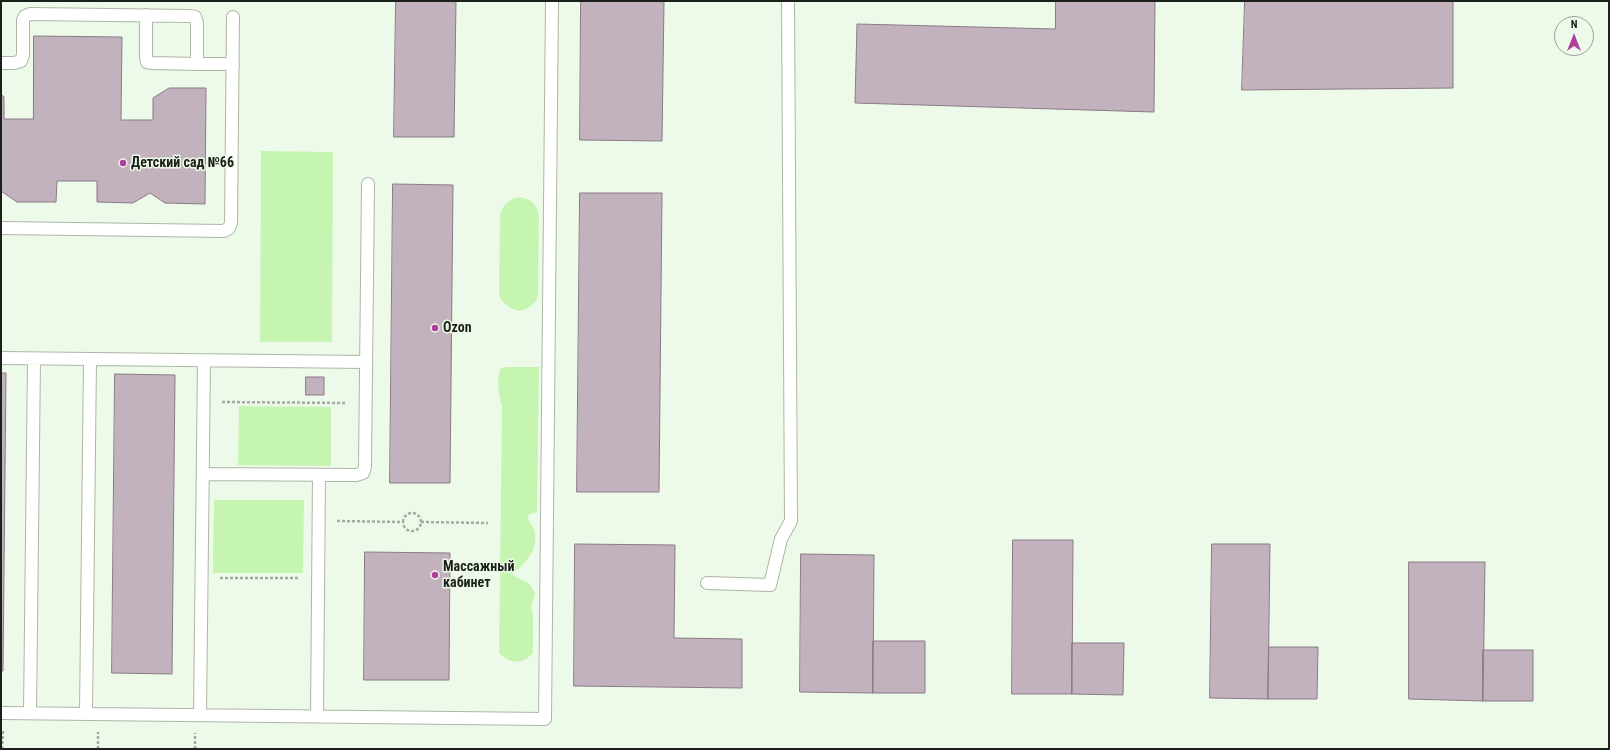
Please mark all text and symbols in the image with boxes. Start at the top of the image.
north arrow [1554,16,1594,56]
text: N [1571,18,1577,31]
place label: Детский сад №66 [131,155,234,171]
marker: Детский сад №66 [118,158,128,168]
place label: Ozon [443,320,472,336]
marker: Ozon [430,323,440,333]
place label: Массажный кабинет [443,559,514,592]
marker: Массажный кабинет [430,570,440,580]

